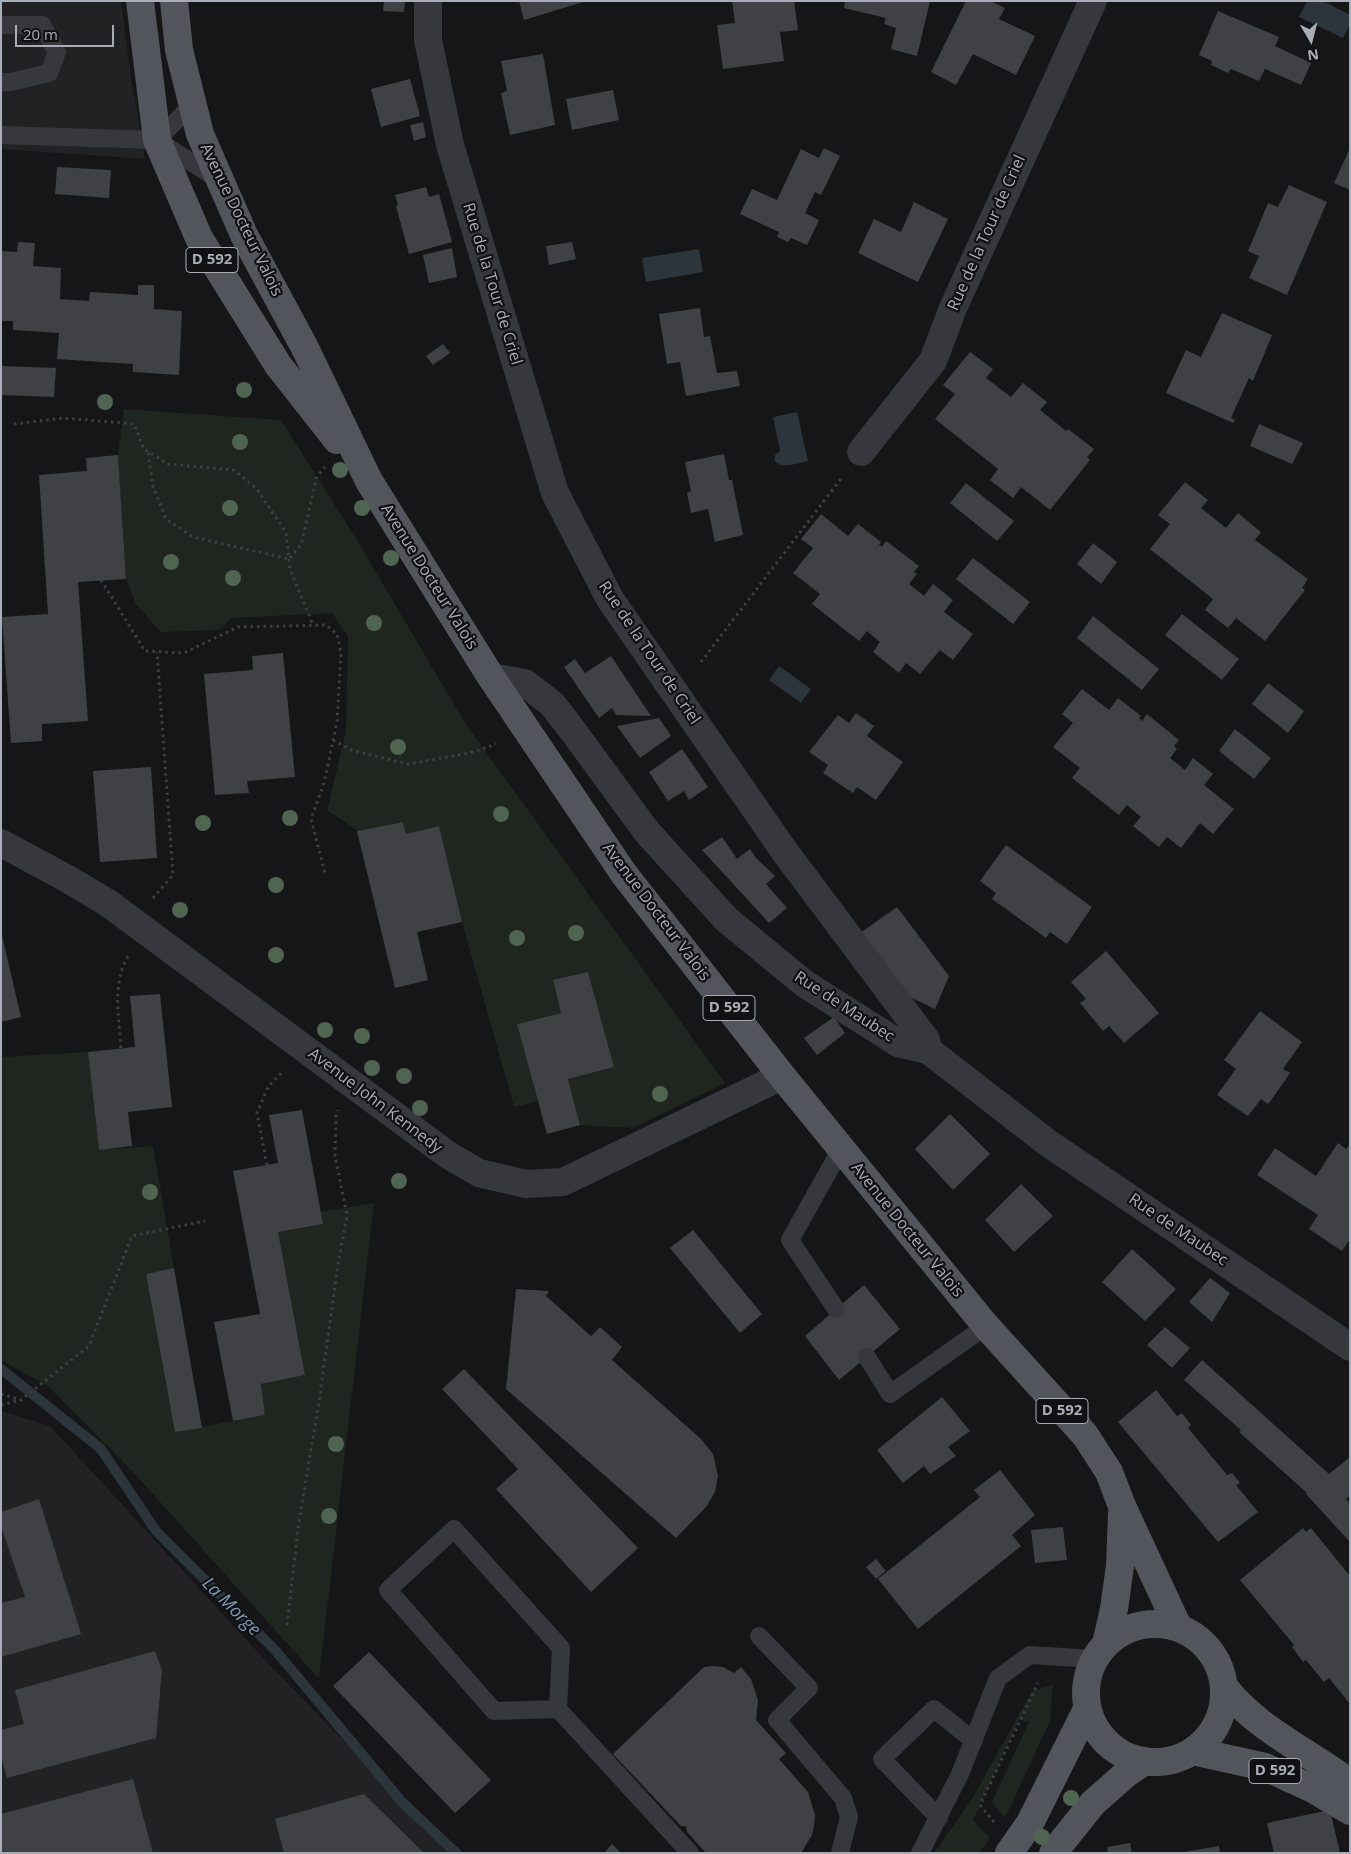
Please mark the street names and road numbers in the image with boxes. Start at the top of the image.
street label: Avenue Docteur Valois [196,140,286,300]
street label: Rue de la Tour de Criel [944,152,1030,314]
street label: Rue de la Tour de Criel [458,201,526,367]
road number: D 592 [186,248,238,272]
street label: Avenue Docteur Valois [376,501,482,653]
street label: Rue de la Tour de Criel [594,578,704,728]
street label: Avenue Docteur Valois [598,839,714,985]
street label: Rue de Maubec [790,968,898,1046]
road number: D 592 [703,996,755,1020]
street label: Avenue John Kennedy [304,1044,446,1158]
street label: Avenue Docteur Valois [847,1159,967,1301]
street label: Rue de Maubec [1125,1190,1231,1270]
road number: D 592 [1036,1398,1088,1424]
road number: D 592 [1249,1758,1301,1784]

